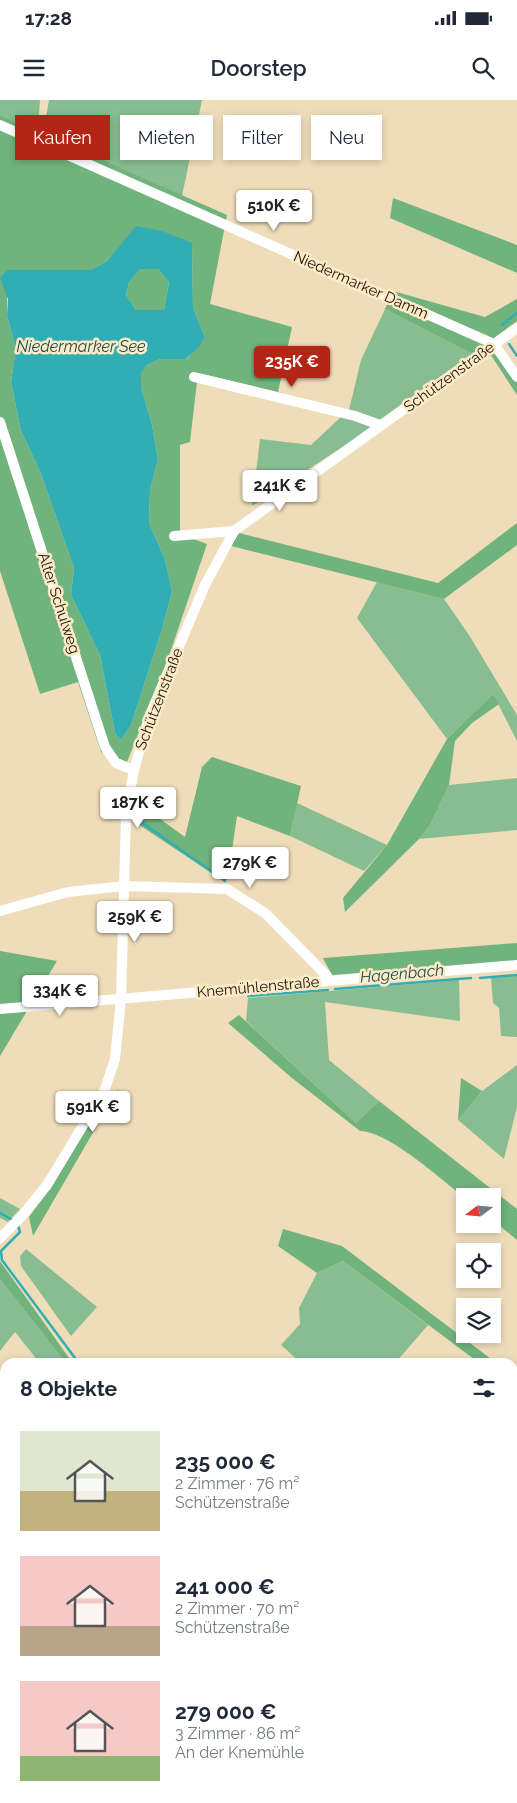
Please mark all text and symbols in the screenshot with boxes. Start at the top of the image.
text: 17:28 [25,7,72,29]
icon: menu [20,54,48,82]
icon: search [469,54,497,82]
text: Doorstep [210,55,307,81]
chip: Kaufen [15,115,110,160]
chip: Mieten [120,115,213,160]
chip: Filter [223,115,301,160]
chip: Neu [311,115,382,160]
pin: 510K € [233,190,315,232]
text: 510K € [247,196,301,215]
street label: Niedermarker Damm [291,247,431,323]
water label: Niedermarker See [16,337,146,356]
street label: Schützenstraße [400,338,498,416]
pin: 235K € [251,346,333,388]
text: 235K € [265,352,319,371]
pin: 241K € [239,470,321,512]
text: 241K € [253,476,307,495]
street label: Alter Schulweg [34,550,84,656]
street label: Schützenstraße [131,645,187,752]
pin: 187K € [97,786,179,829]
text: 187K € [111,793,165,812]
pin: 279K € [209,846,291,889]
text: 279K € [223,853,277,872]
pin: 259K € [94,900,176,943]
text: 259K € [108,907,162,926]
water label: Hagenbach [359,960,445,987]
street label: Knemühlenstraße [196,973,320,1001]
pin: 334K € [19,974,101,1017]
text: 334K € [33,981,87,1000]
pin: 591K € [52,1090,134,1133]
text: 591K € [66,1097,120,1116]
north arrow [456,1188,501,1232]
map controls [456,1188,501,1343]
button: locate [456,1243,501,1288]
button: layers [456,1298,501,1343]
icon: filters [470,1374,498,1402]
text: 8 Objekte [20,1376,117,1401]
text: 235 000 € [175,1449,276,1474]
icon: home [60,1451,120,1511]
text: 2 Zimmer · 76 m² [175,1474,299,1493]
text: Schützenstraße [175,1493,290,1512]
text: 241 000 € [175,1574,275,1599]
icon: home [60,1576,120,1636]
text: 2 Zimmer · 70 m² [175,1599,299,1618]
text: Schützenstraße [175,1618,290,1637]
text: 279 000 € [175,1699,277,1724]
icon: home [60,1701,120,1761]
text: 3 Zimmer · 86 m² [175,1724,301,1743]
text: An der Knemühle [175,1743,304,1762]

